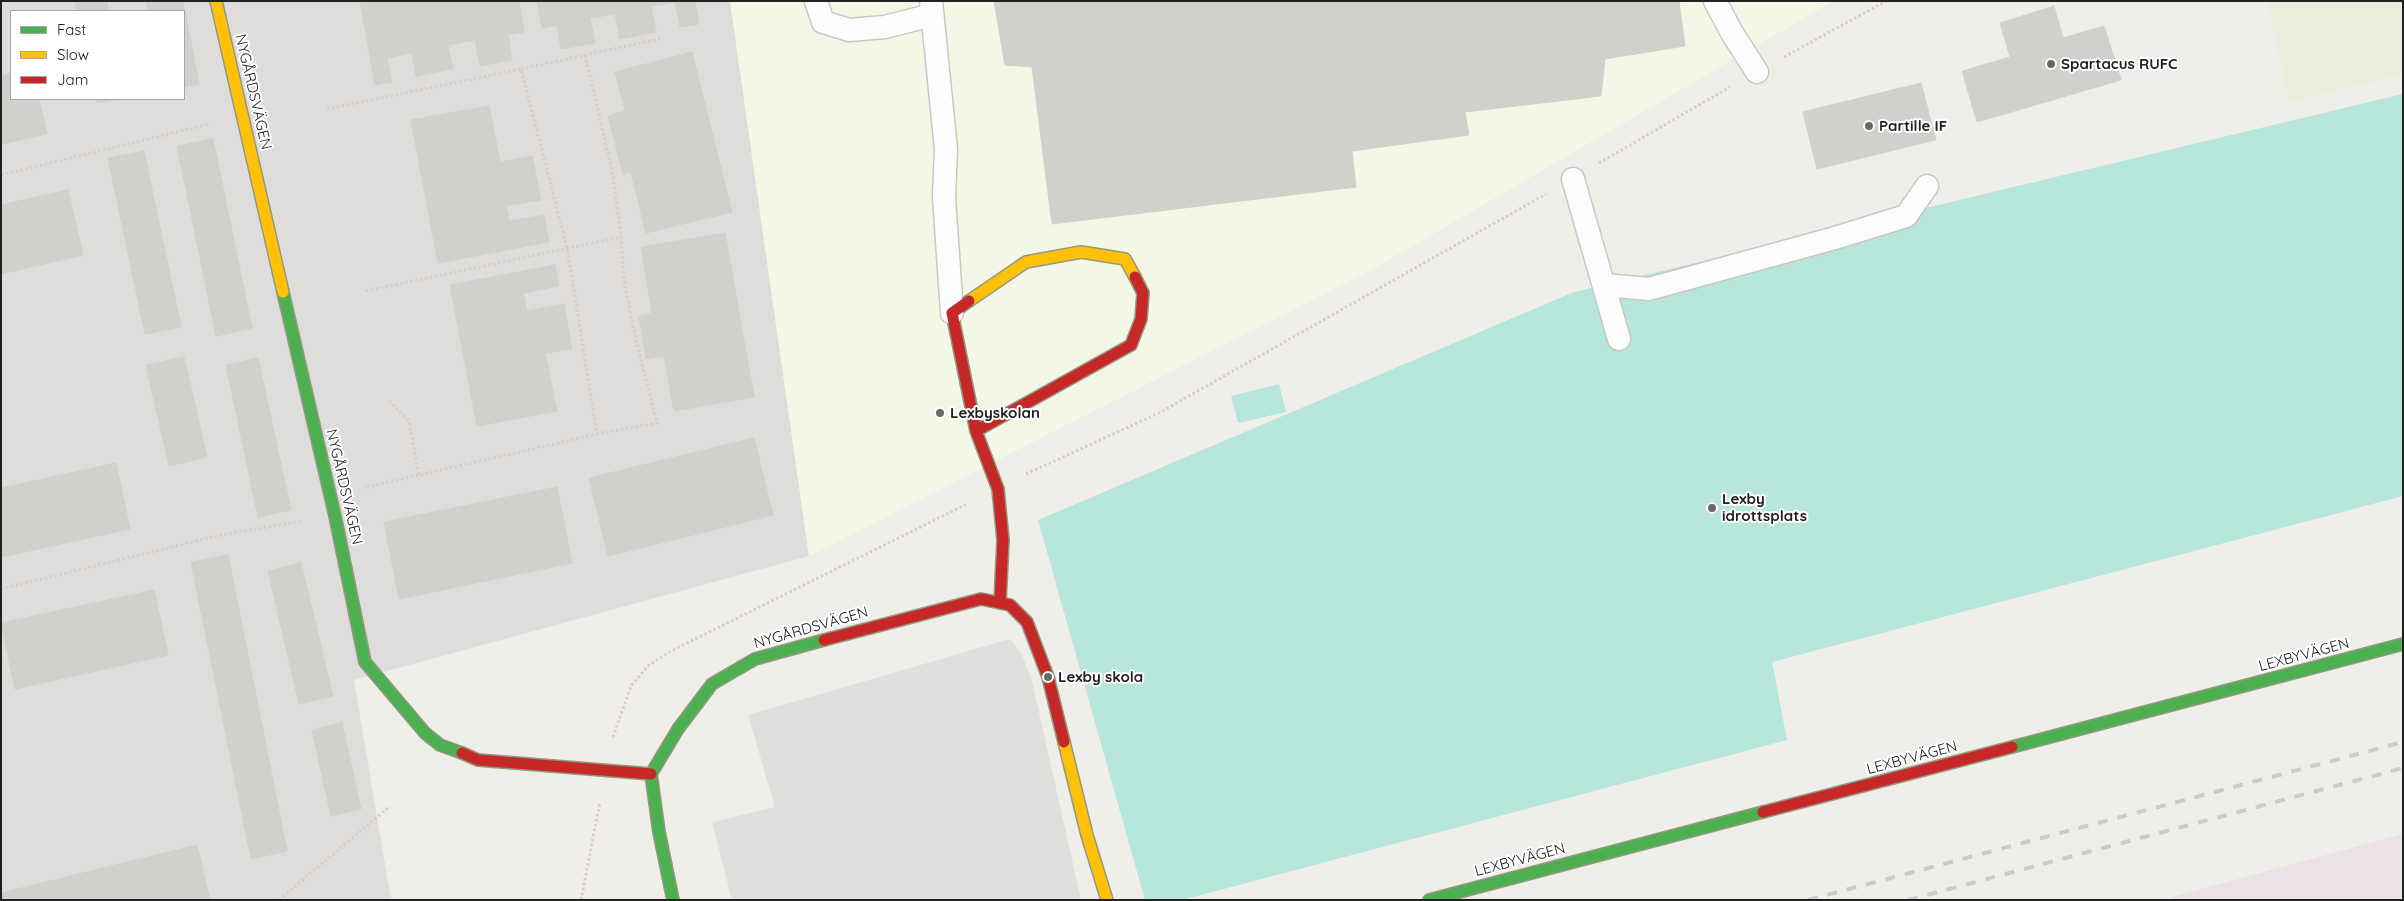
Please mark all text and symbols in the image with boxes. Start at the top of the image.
legend [10,10,185,100]
text: Fast [57,20,86,39]
street label: NYGÅRDSVÄGEN [231,33,275,151]
text: Slow [57,45,89,64]
place label: Spartacus RUFC [2061,55,2177,73]
marker: Spartacus RUFC [2045,58,2057,70]
text: Jam [57,70,88,89]
place label: Partille IF [1879,117,1947,135]
marker: Partille IF [1863,120,1875,132]
place label: Lexbyskolan [950,404,1040,422]
marker: Lexbyskolan [934,407,946,419]
street label: NYGÅRDSVÄGEN [322,428,366,546]
place label: Lexby idrottsplats [1722,490,1807,525]
marker: Lexby idrottsplats [1706,502,1718,514]
street label: NYGÅRDSVÄGEN [752,603,870,653]
street label: LEXBYVÄGEN [2257,634,2351,676]
place label: Lexby skola [1058,668,1143,686]
marker: Lexby skola [1042,671,1054,683]
street label: LEXBYVÄGEN [1865,737,1959,779]
street label: LEXBYVÄGEN [1473,839,1567,881]

